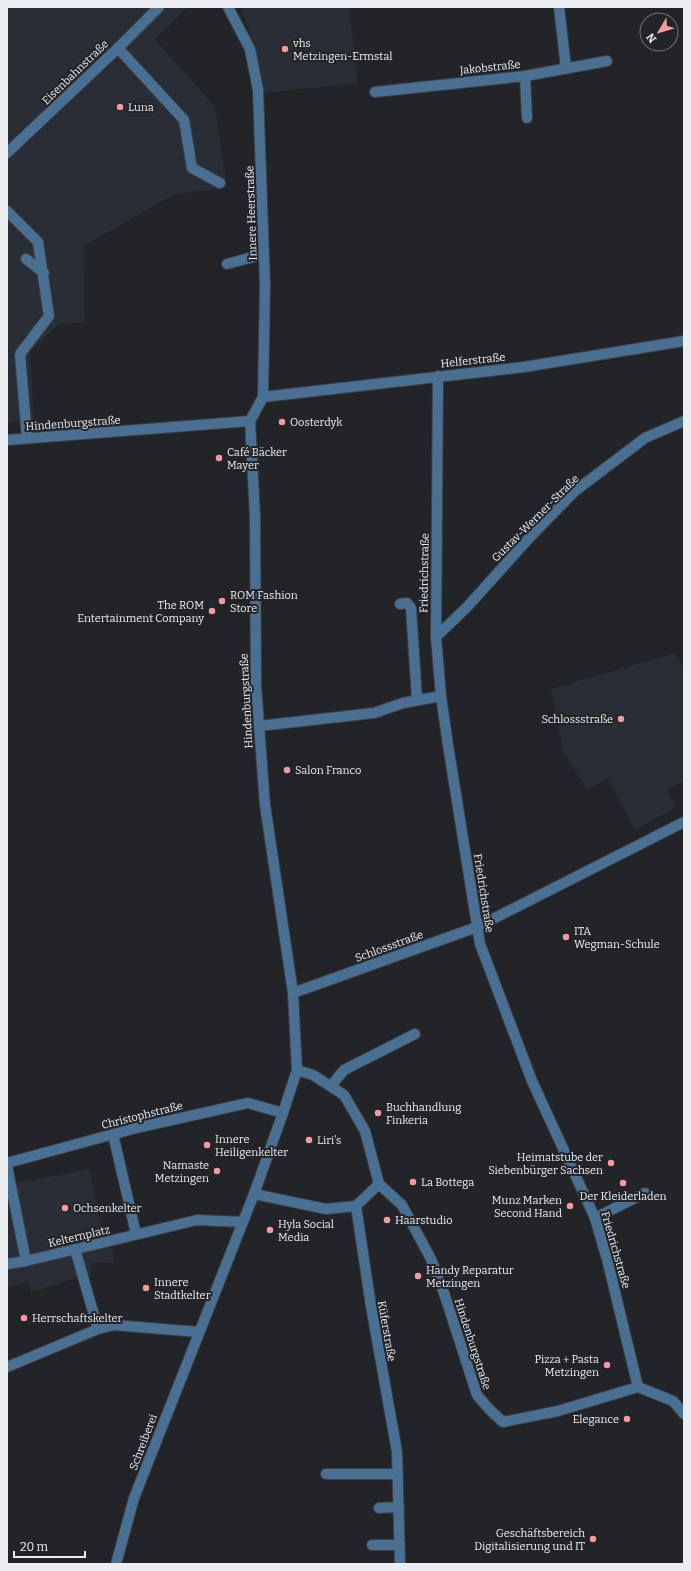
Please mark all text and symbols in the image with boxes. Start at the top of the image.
north arrow [639,12,679,52]
text: N [643,30,659,45]
street label: Eisenbahnstraße [39,37,111,107]
place label: vhs Metzingen-Ermstal [292,37,392,63]
marker: vhs Metzingen-Ermstal [280,44,290,54]
street label: Jakobstraße [458,58,521,77]
place label: Luna [128,101,154,114]
marker: Luna [115,102,125,112]
street label: Innere Heerstraße [243,165,260,261]
street label: Helferstraße [440,351,506,370]
street label: Hindenburgstraße [25,414,121,433]
place label: Oosterdyk [290,416,343,429]
marker: Oosterdyk [277,417,287,427]
place label: Café Bäcker Mayer [227,446,287,472]
marker: Café Bäcker Mayer [214,453,224,463]
street label: Gustav-Werner-Straße [489,472,582,565]
street label: Friedrichstraße [417,533,432,613]
place label: ROM Fashion Store [230,589,298,615]
marker: ROM Fashion Store [217,596,227,606]
place label: The ROM Entertainment Company [77,599,204,625]
marker: The ROM Entertainment Company [207,606,217,616]
street label: Hindenburgstraße [238,653,255,749]
place label: Schlossstraße [541,713,613,726]
marker: Schlossstraße [616,714,626,724]
place label: Salon Franco [295,764,361,777]
marker: Salon Franco [282,765,292,775]
street label: Friedrichstraße [471,853,496,933]
place label: ITA Wegman-Schule [574,925,660,951]
street label: Schlossstraße [353,928,425,965]
marker: ITA Wegman-Schule [561,932,571,942]
street label: Christophstraße [100,1099,184,1132]
place label: Buchhandlung Finkeria [386,1101,461,1127]
marker: Buchhandlung Finkeria [373,1108,383,1118]
place label: Innere Heiligenkelter [215,1133,288,1159]
place label: Liri's [317,1134,341,1147]
marker: Liri's [304,1135,314,1145]
marker: Innere Heiligenkelter [202,1140,212,1150]
place label: Heimatstube der Siebenbürger Sachsen [488,1151,603,1177]
marker: Heimatstube der Siebenbürger Sachsen [606,1158,616,1168]
place label: Namaste Metzingen [155,1159,209,1185]
marker: Namaste Metzingen [212,1166,222,1176]
place label: La Bottega [421,1176,474,1189]
marker: La Bottega [408,1177,418,1187]
marker: Der Kleiderladen [618,1178,628,1188]
place label: Der Kleiderladen [580,1190,666,1203]
place label: Munz Marken Second Hand [492,1194,562,1220]
marker: Munz Marken Second Hand [565,1201,575,1211]
place label: Ochsenkelter [73,1202,142,1215]
marker: Ochsenkelter [60,1203,70,1213]
street label: Friedrichstraße [598,1210,633,1290]
place label: Haarstudio [395,1214,453,1227]
marker: Haarstudio [382,1215,392,1225]
place label: Hyla Social Media [278,1218,334,1244]
street label: Kelternplatz [47,1223,111,1250]
marker: Hyla Social Media [265,1225,275,1235]
place label: Handy Reparatur Metzingen [426,1264,514,1290]
marker: Handy Reparatur Metzingen [413,1271,423,1281]
place label: Innere Stadtkelter [154,1276,211,1302]
marker: Innere Stadtkelter [141,1283,151,1293]
street label: Hindenburgstraße [452,1297,493,1391]
street label: Küferstraße [375,1300,398,1363]
place label: Herrschaftskelter [32,1312,123,1325]
marker: Herrschaftskelter [19,1313,29,1323]
place label: Pizza + Pasta Metzingen [535,1353,599,1379]
marker: Pizza + Pasta Metzingen [602,1360,612,1370]
street label: Schreiberei [127,1412,160,1472]
place label: Elegance [573,1413,619,1426]
marker: Elegance [622,1414,632,1424]
place label: Geschäftsbereich Digitalisierung und IT [474,1527,586,1553]
scale bar [14,1533,85,1559]
marker: Geschäftsbereich Digitalisierung und IT [588,1534,598,1544]
text: 20 m [20,1540,49,1554]

